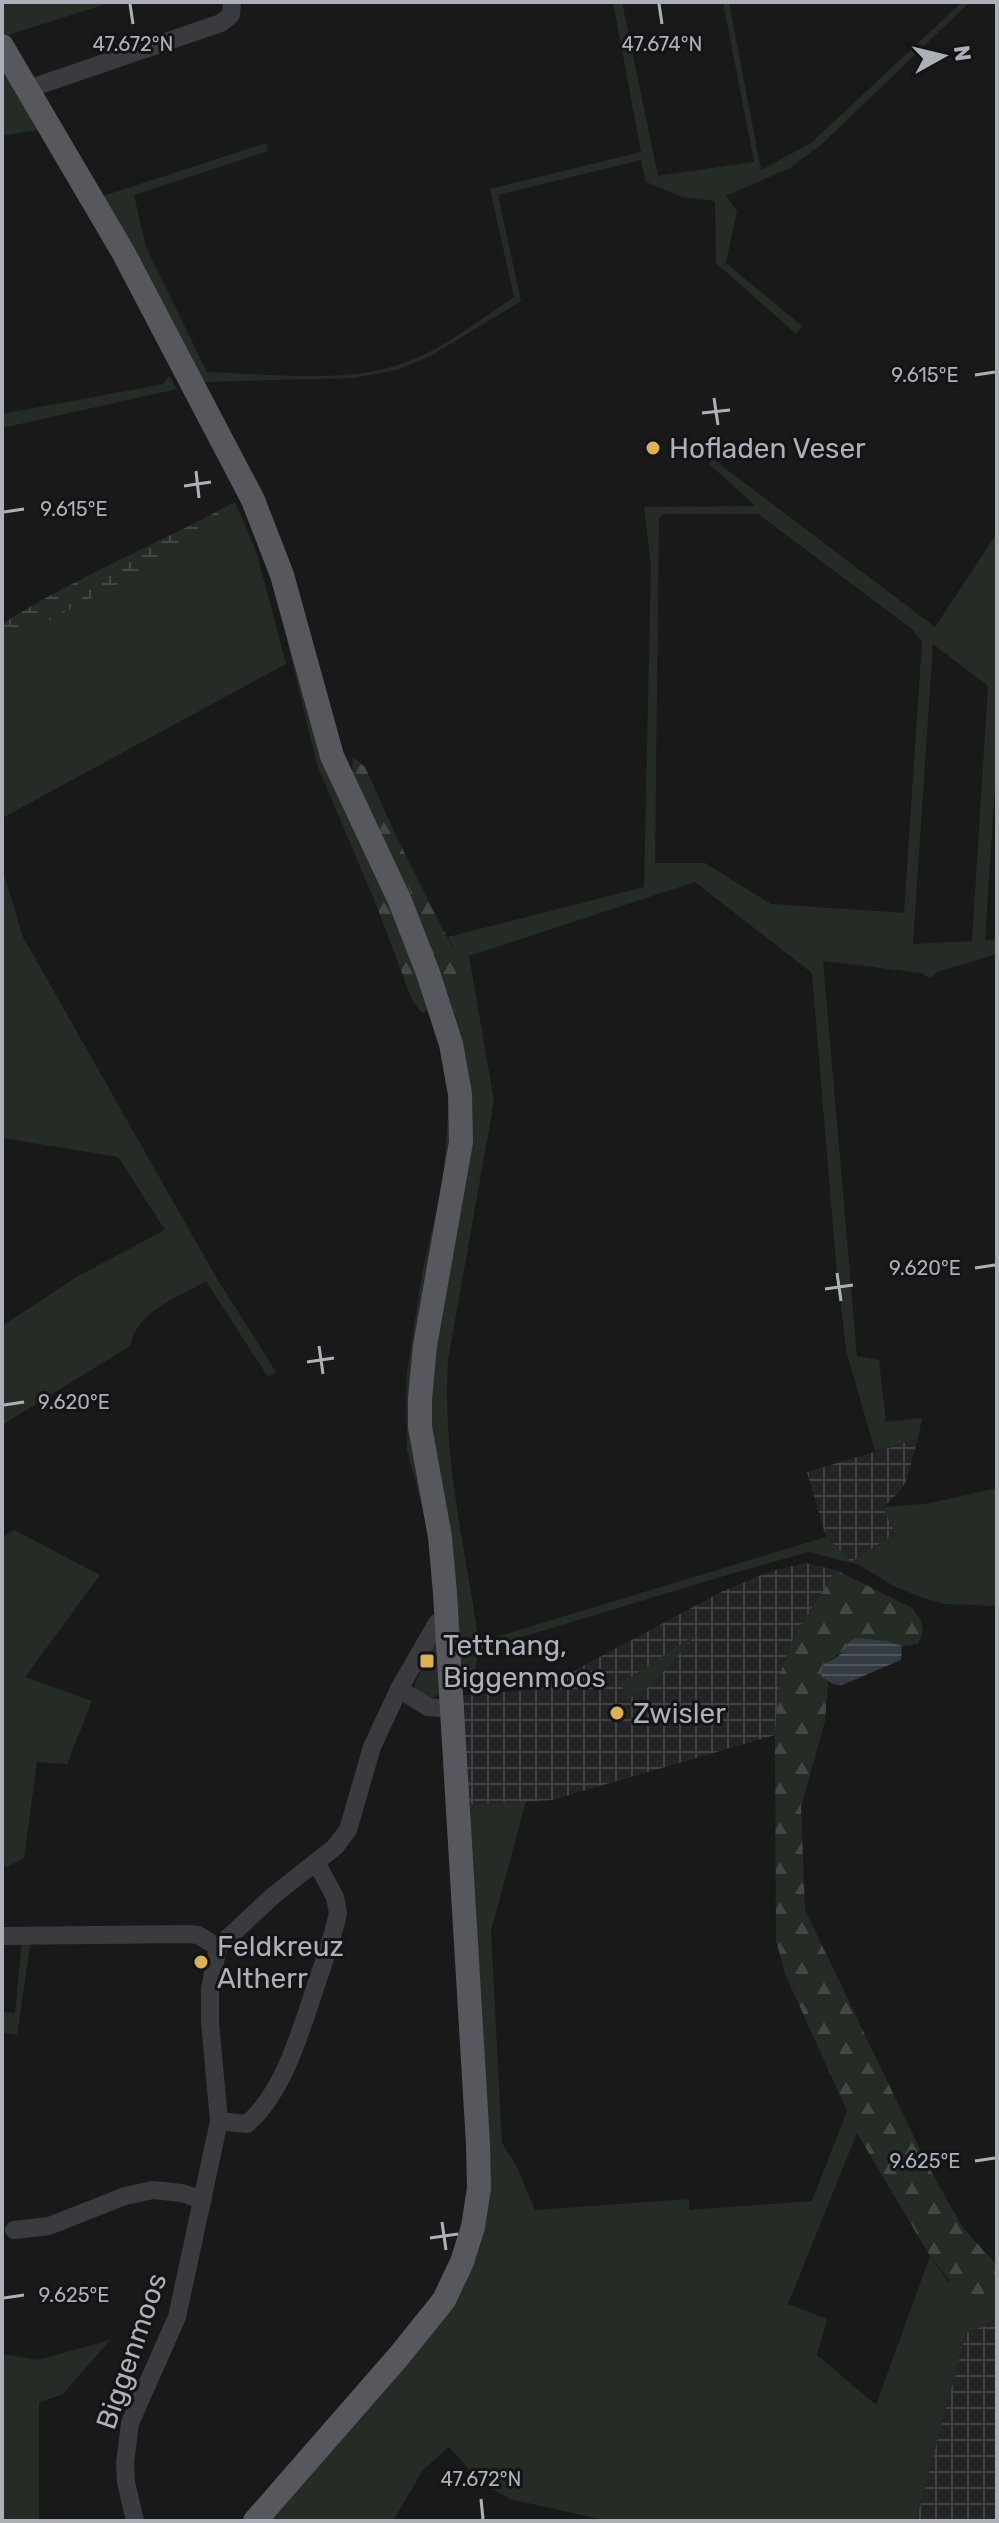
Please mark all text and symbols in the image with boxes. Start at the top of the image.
north arrow [903,16,983,96]
text: 47.672°N [93,32,173,56]
text: 47.674°N [622,32,702,56]
text: N [948,44,977,63]
text: 9.615°E [891,363,959,387]
place label: Hofladen Veser [669,432,866,465]
marker: Hofladen Veser [644,439,662,457]
text: 9.615°E [40,497,108,521]
text: 9.620°E [889,1256,961,1280]
text: 9.620°E [38,1390,110,1414]
place label: Tettnang, Biggenmoos [443,1629,606,1694]
marker: Tettnang, Biggenmoos [418,1652,436,1670]
place label: Zwisler [633,1697,726,1730]
marker: Zwisler [608,1704,626,1722]
place label: Feldkreuz Altherr [217,1930,344,1995]
marker: Feldkreuz Altherr [192,1953,210,1971]
text: 9.625°E [890,2149,960,2173]
street label: Biggenmoos [89,2269,174,2434]
text: 9.625°E [39,2283,109,2307]
text: 47.672°N [441,2467,521,2491]

